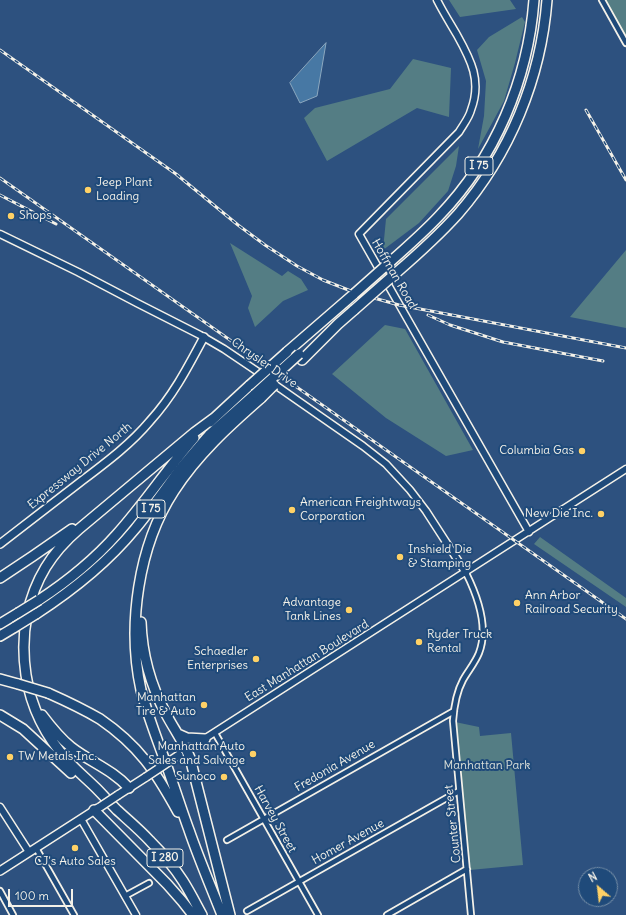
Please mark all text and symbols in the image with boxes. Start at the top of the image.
road number: I 75 [465,157,493,175]
place label: Jeep Plant Loading [96,176,152,204]
marker: Jeep Plant Loading [83,185,93,195]
place label: Shops [19,209,52,223]
marker: Shops [6,211,16,221]
street label: Hoffman Road [368,236,420,312]
street label: Chrysler Drive [228,335,300,391]
street label: Expressway Drive North [25,420,135,512]
place label: Columbia Gas [499,444,574,458]
marker: Columbia Gas [577,446,587,456]
place label: American Freightways Corporation [300,496,421,524]
road number: I 75 [137,500,165,518]
marker: American Freightways Corporation [287,505,297,515]
place label: New Die Inc. [525,507,593,521]
marker: New Die Inc. [596,509,606,519]
place label: Inshield Die & Stamping [408,543,472,571]
marker: Inshield Die & Stamping [395,552,405,562]
place label: Ann Arbor Railroad Security [525,589,618,617]
place label: Advantage Tank Lines [283,596,341,624]
marker: Ann Arbor Railroad Security [512,598,522,608]
marker: Advantage Tank Lines [344,605,354,615]
street label: East Manhattan Boulevard [242,617,372,705]
place label: Ryder Truck Rental [427,628,492,656]
marker: Ryder Truck Rental [414,637,424,647]
place label: Schaedler Enterprises [187,645,248,673]
marker: Schaedler Enterprises [251,654,261,664]
place label: Manhattan Tire & Auto [136,691,196,719]
marker: Manhattan Tire & Auto [199,700,209,710]
street label: Fredonia Avenue [292,737,378,795]
place label: Manhattan Auto Sales and Salvage [148,740,245,768]
marker: Manhattan Auto Sales and Salvage [248,749,258,759]
place label: TW Metals Inc. [18,750,97,764]
marker: TW Metals Inc. [5,752,15,762]
park label: Manhattan Park [444,759,530,773]
place label: Sunoco [176,770,216,784]
marker: Sunoco [219,772,229,782]
street label: Harvey Street [251,783,299,855]
street label: Counter Street [442,784,464,864]
street label: Homer Avenue [309,816,387,868]
marker: CJ's Auto Sales [70,843,80,853]
road number: I 280 [147,849,183,867]
place label: CJ's Auto Sales [34,855,116,869]
north arrow [578,867,618,907]
text: N [586,869,599,885]
scale bar [10,881,75,907]
text: 100 m [15,888,49,903]

